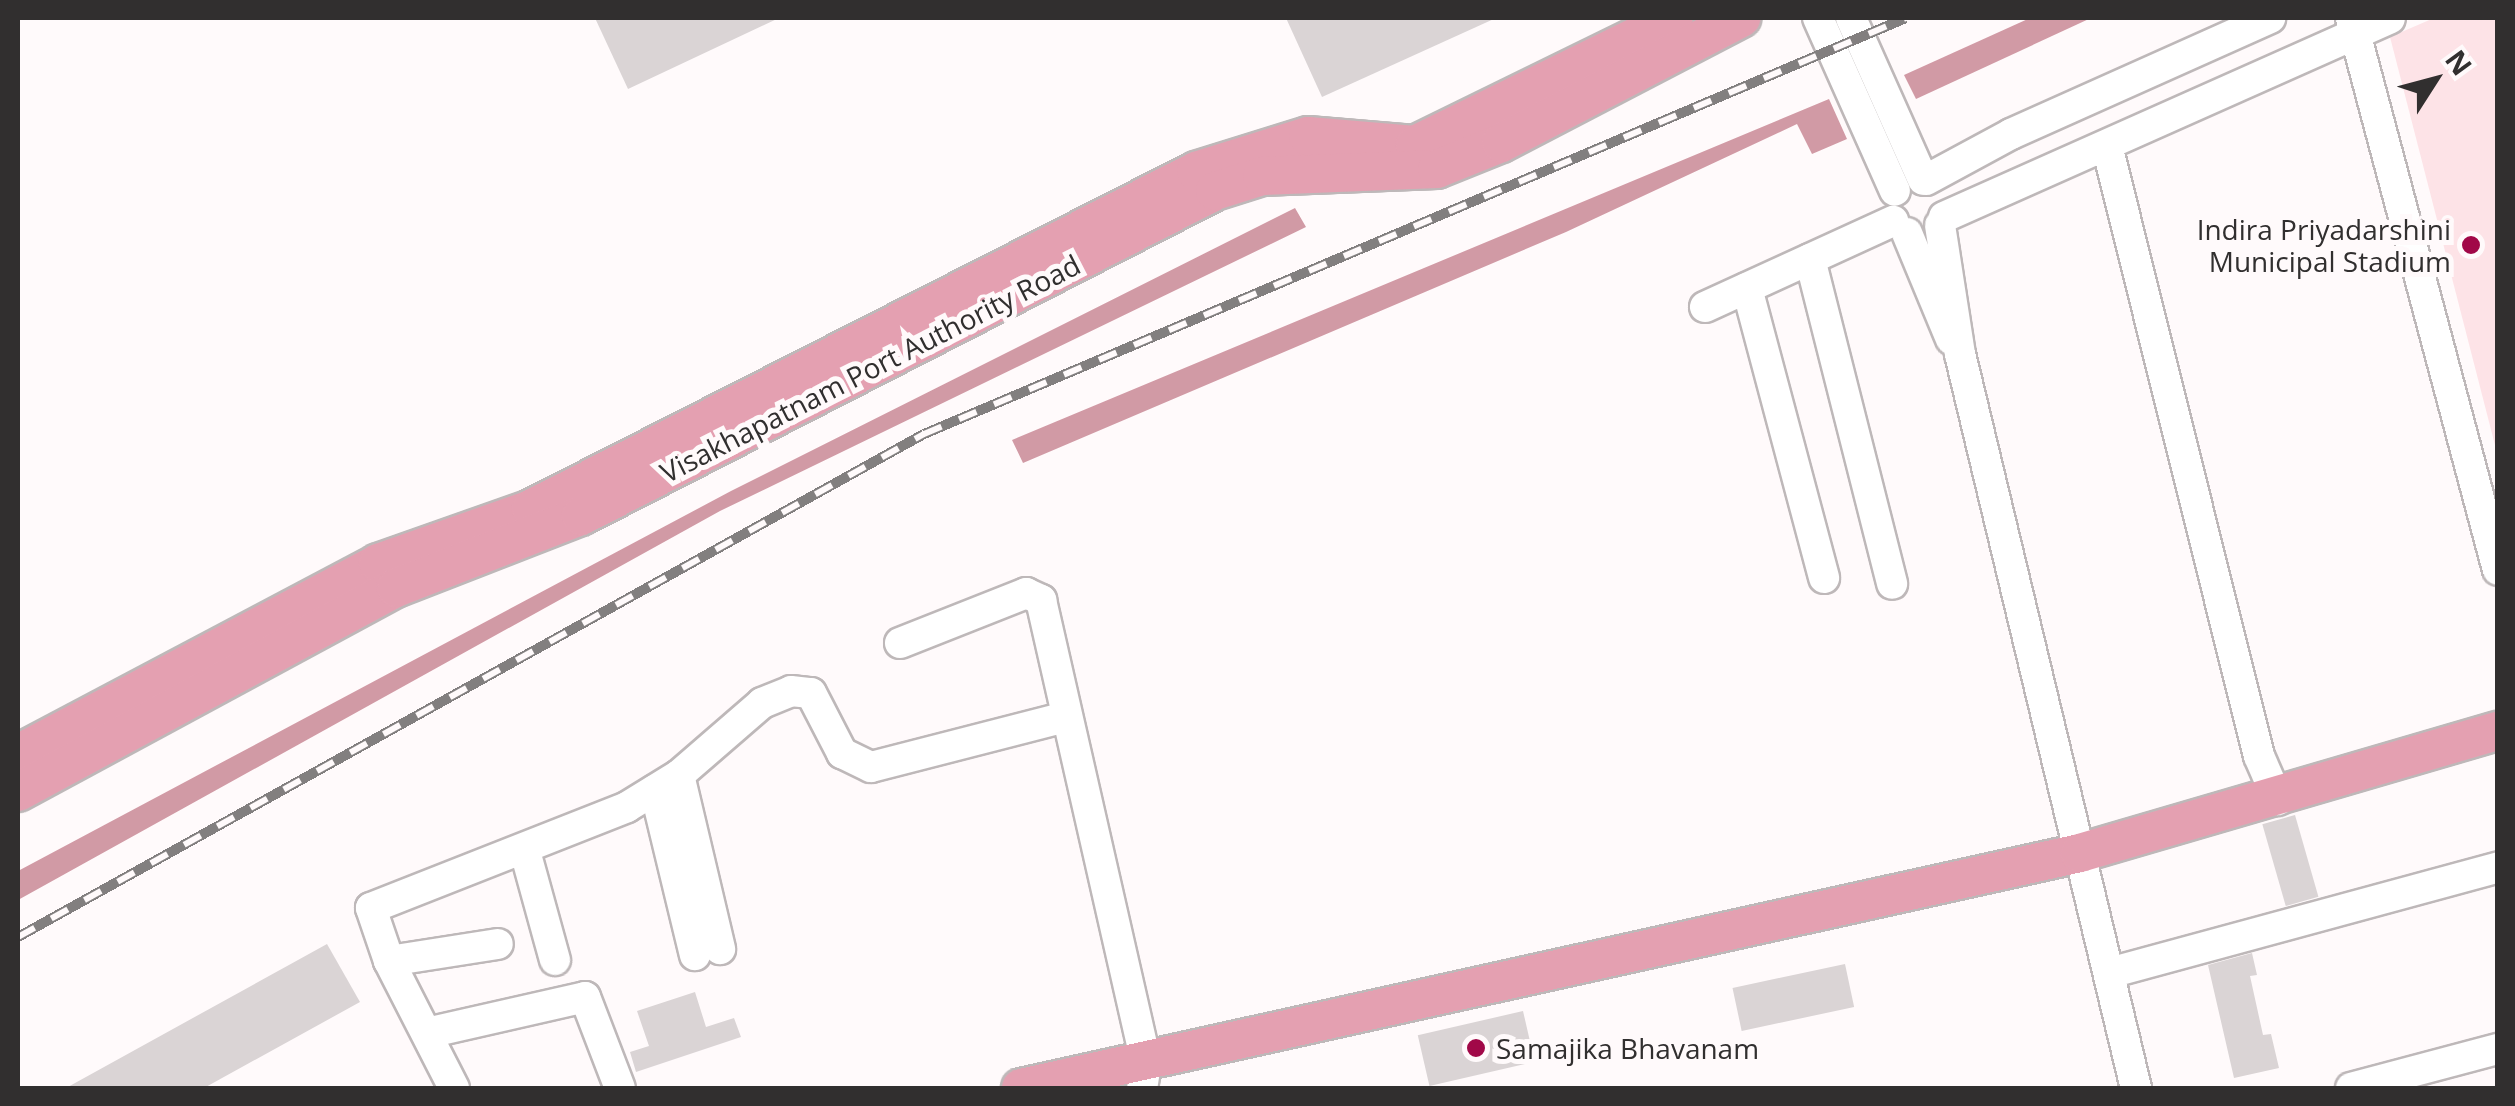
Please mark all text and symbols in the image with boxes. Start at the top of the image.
north arrow [2385,30,2485,130]
text: N [2437,42,2481,83]
place label: Indira Priyadarshini Municipal Stadium [2197,212,2451,278]
marker: Indira Priyadarshini Municipal Stadium [2460,234,2482,256]
street label: Visakhapatnam Port Authority Road [655,247,1085,489]
place label: Samajika Bhavanam [1496,1031,1759,1065]
marker: Samajika Bhavanam [1465,1037,1487,1059]

